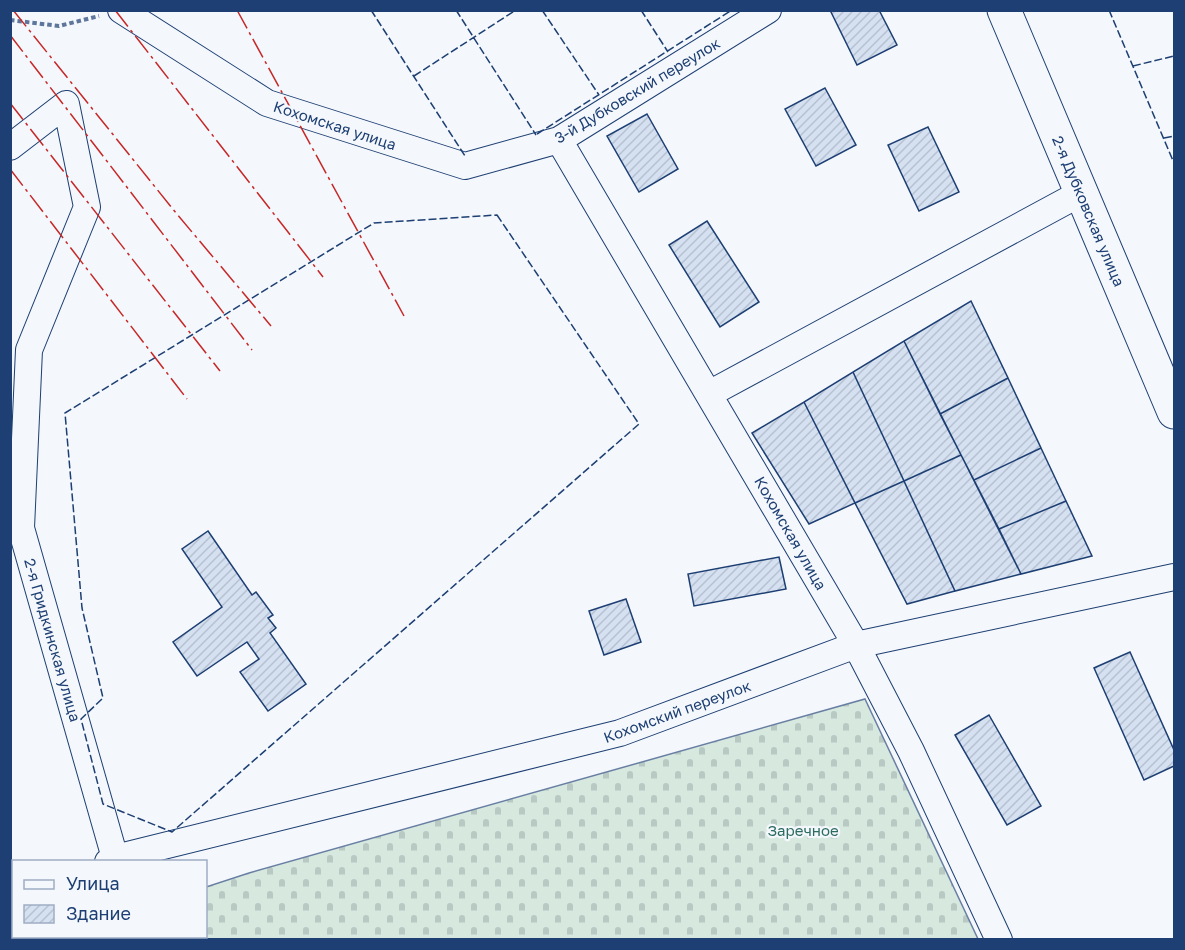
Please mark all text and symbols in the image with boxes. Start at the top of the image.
street label: 3-й Дубковский переулок [551,33,723,147]
street label: Кохомская улица [271,97,399,153]
street label: 2-я Дубковская улица [1049,133,1129,289]
street label: Кохомская улица [751,473,831,593]
street label: 2-я Гридкинская улица [21,556,85,724]
street label: Кохомский переулок [601,676,753,746]
park label: Заречное [767,821,839,839]
legend [12,860,207,938]
text: Улица [66,872,120,894]
text: Здание [66,902,131,924]

